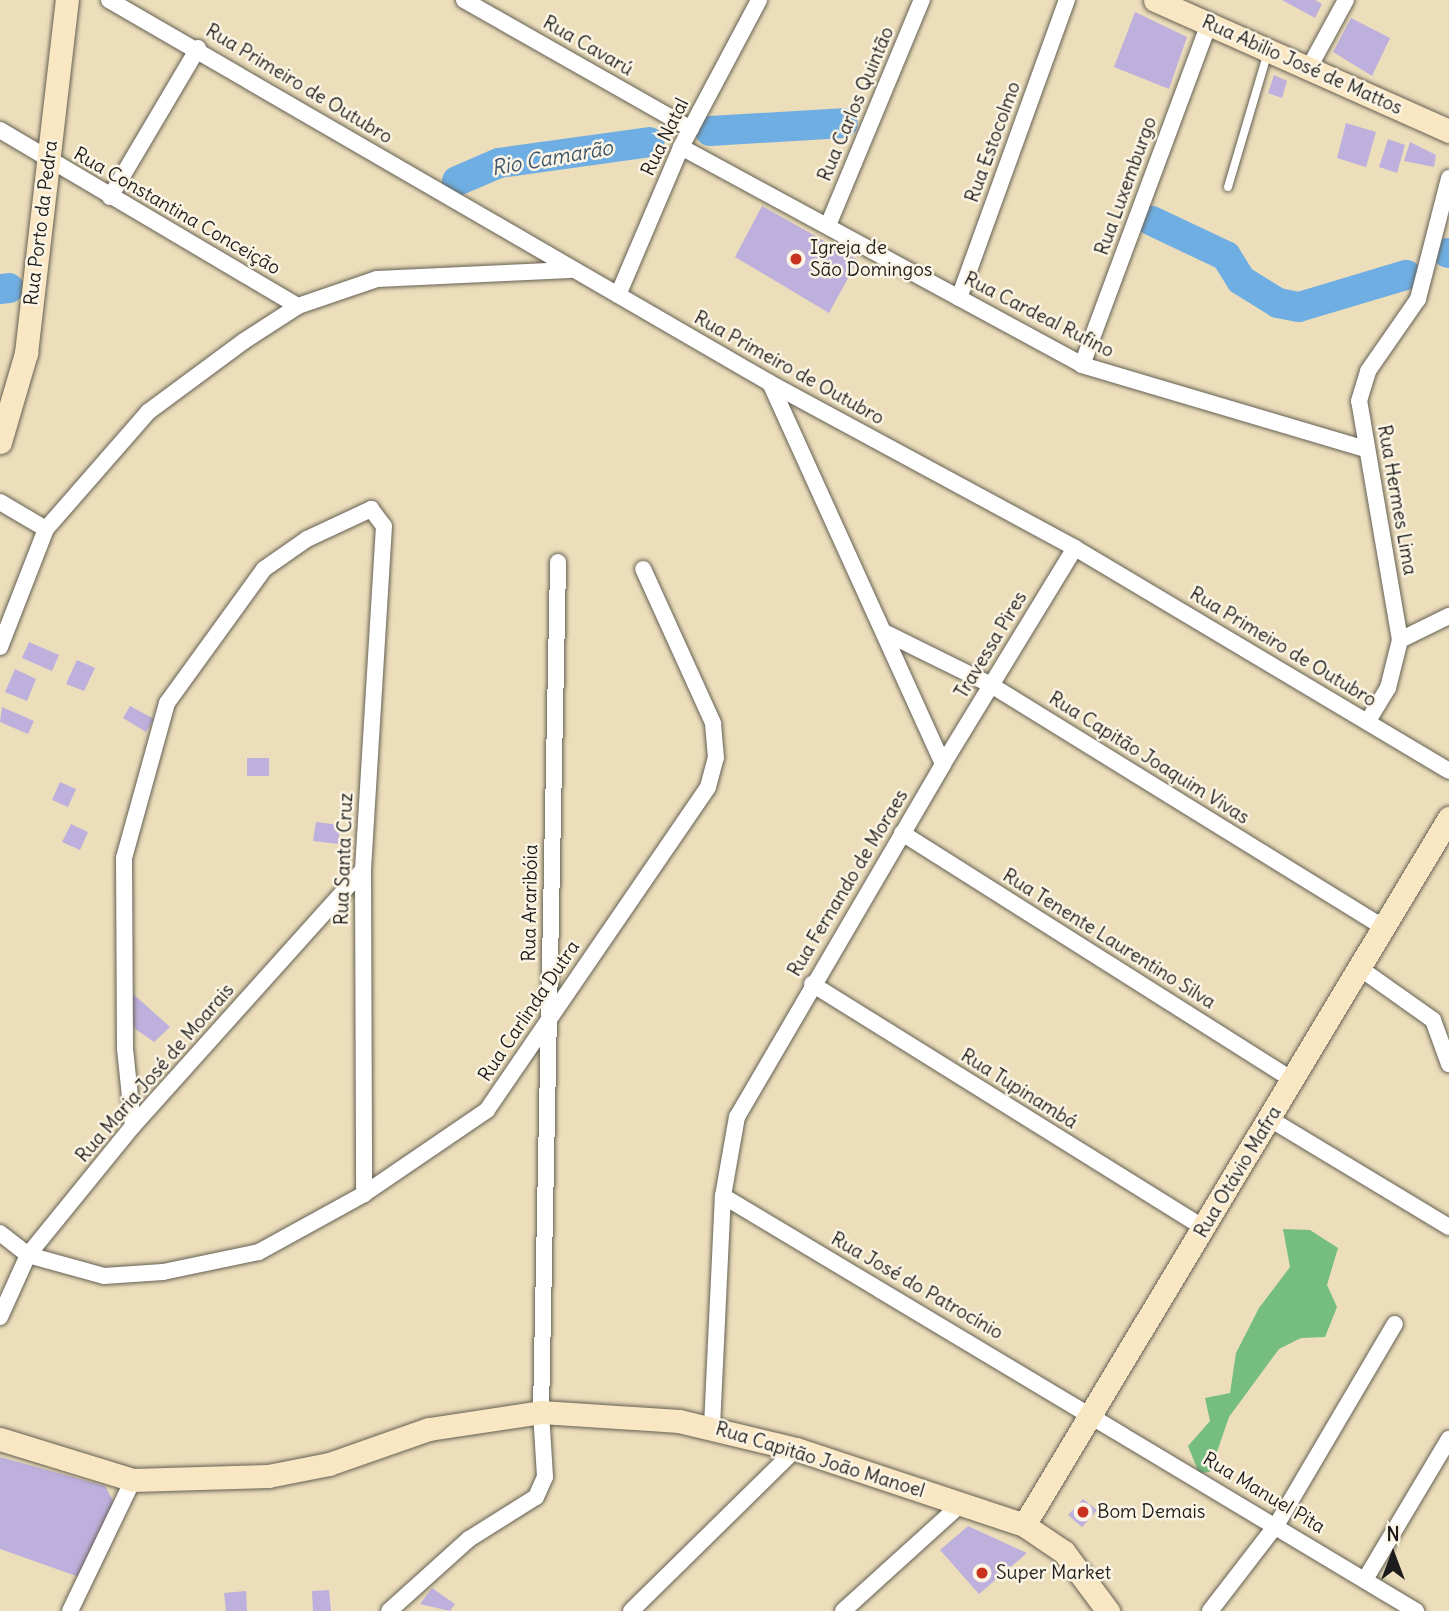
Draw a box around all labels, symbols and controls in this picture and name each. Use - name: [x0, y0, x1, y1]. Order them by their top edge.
- street label: Rua Abilio José de Mattos: [1198, 10, 1406, 120]
- street label: Rua Cavarú: [539, 11, 637, 81]
- street label: Rua Primeiro de Outubro: [202, 19, 396, 149]
- street label: Rua Carlos Quintão: [813, 23, 899, 185]
- street label: Rua Estocolmo: [961, 78, 1025, 206]
- street label: Rua Natal: [636, 94, 694, 180]
- street label: Rua Luxemburgo: [1090, 114, 1162, 258]
- water label: Rio Camarão: [489, 135, 615, 181]
- street label: Rua Porto da Pedra: [20, 139, 62, 307]
- street label: Rua Constantina Conceição: [70, 142, 284, 280]
- place label: Igreja de São Domingos: [810, 237, 933, 281]
- marker: Igreja de São Domingos: [788, 251, 804, 267]
- street label: Rua Cardeal Rufino: [960, 267, 1118, 363]
- street label: Rua Primeiro de Outubro: [690, 306, 888, 430]
- street label: Rua Hermes Lima: [1373, 423, 1421, 577]
- street label: Rua Primeiro de Outubro: [1186, 582, 1380, 712]
- street label: Travessa Pires: [950, 587, 1032, 703]
- street label: Rua Capitão Joaquim Vivas: [1045, 687, 1253, 829]
- street label: Rua Fernando de Moraes: [783, 785, 913, 981]
- street label: Rua Santa Cruz: [330, 792, 358, 926]
- street label: Rua Araribóia: [518, 844, 542, 962]
- street label: Rua Tenente Laurentino Silva: [998, 864, 1220, 1014]
- street label: Rua Carlinda Dutra: [473, 936, 585, 1086]
- street label: Rua Maria José de Moarais: [71, 979, 239, 1167]
- street label: Rua Tupinambá: [957, 1044, 1081, 1134]
- street label: Rua Otávio Mafra: [1190, 1102, 1286, 1242]
- street label: Rua José do Patrocínio: [827, 1227, 1007, 1345]
- street label: Rua Capitão João Manoel: [713, 1417, 927, 1503]
- street label: Rua Manuel Pita: [1199, 1448, 1329, 1538]
- place label: Bom Demais: [1097, 1501, 1205, 1523]
- marker: Bom Demais: [1075, 1504, 1091, 1520]
- north arrow: [1358, 1520, 1428, 1590]
- text: N: [1386, 1522, 1400, 1546]
- place label: Super Market: [996, 1562, 1111, 1584]
- marker: Super Market: [974, 1565, 990, 1581]

